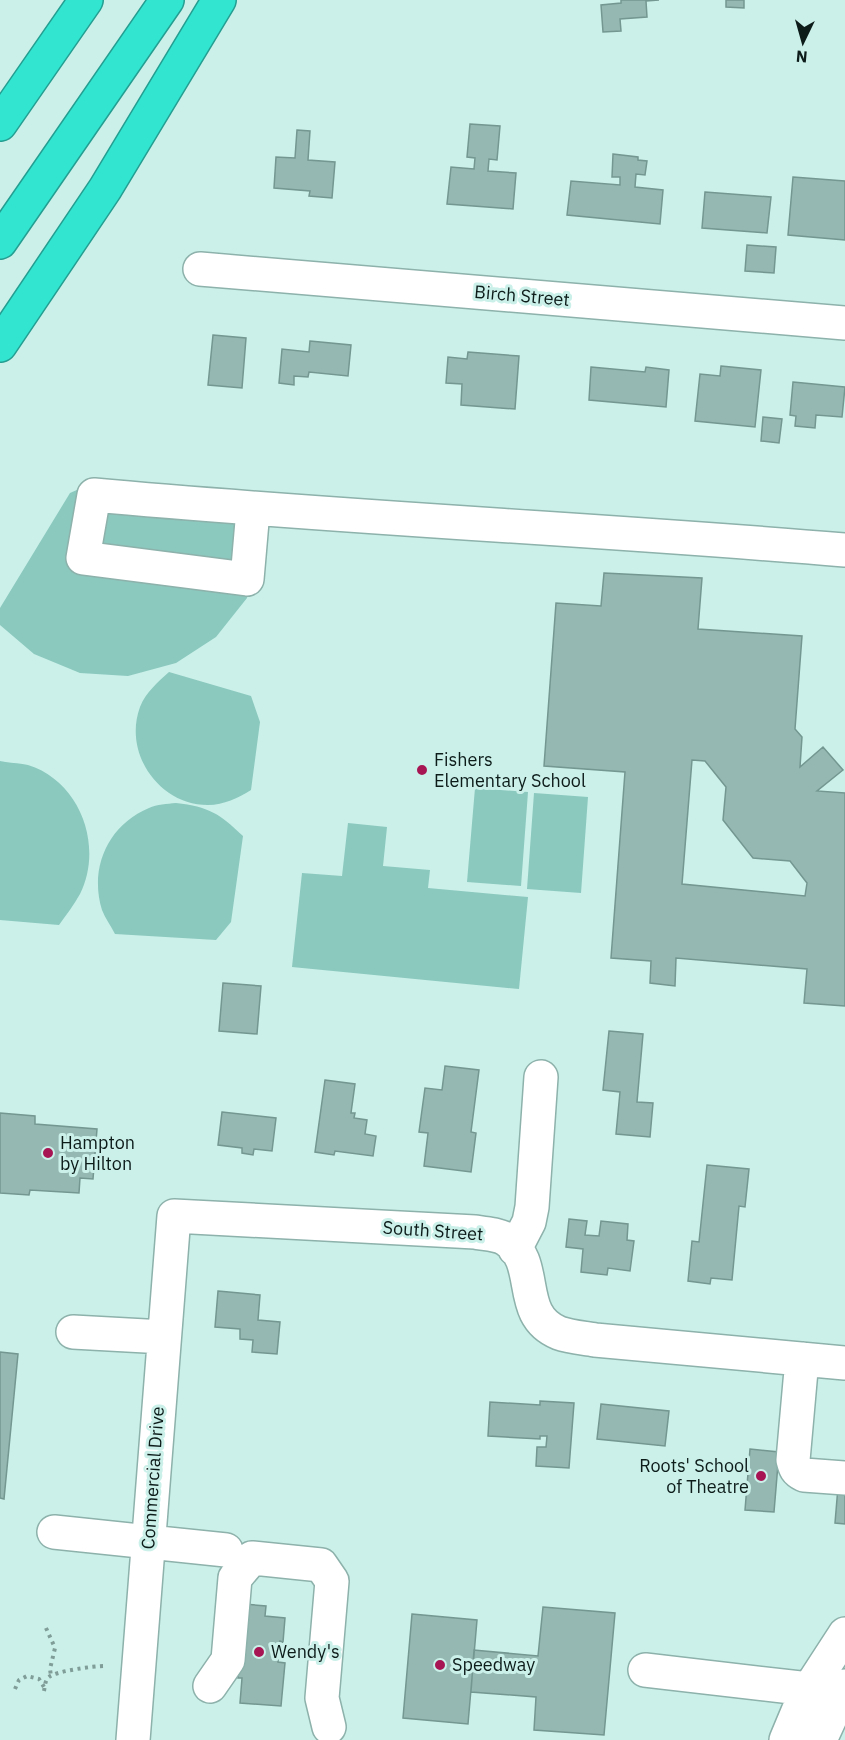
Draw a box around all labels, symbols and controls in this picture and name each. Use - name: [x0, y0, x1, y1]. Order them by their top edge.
- north arrow: [773, 12, 833, 72]
- text: N: [795, 46, 808, 67]
- street label: Birch Street: [473, 280, 571, 311]
- place label: Fishers Elementary School: [434, 748, 586, 792]
- marker: Fishers Elementary School: [415, 763, 429, 777]
- place label: Hampton by Hilton: [60, 1131, 135, 1175]
- marker: Hampton by Hilton: [41, 1146, 55, 1160]
- street label: South Street: [382, 1216, 484, 1245]
- street label: Commercial Drive: [136, 1406, 169, 1550]
- place label: Roots' School of Theatre: [639, 1454, 749, 1498]
- marker: Roots' School of Theatre: [754, 1469, 768, 1483]
- place label: Wendy's: [271, 1640, 340, 1663]
- marker: Wendy's: [252, 1645, 266, 1659]
- place label: Speedway: [452, 1653, 535, 1676]
- marker: Speedway: [433, 1658, 447, 1672]

